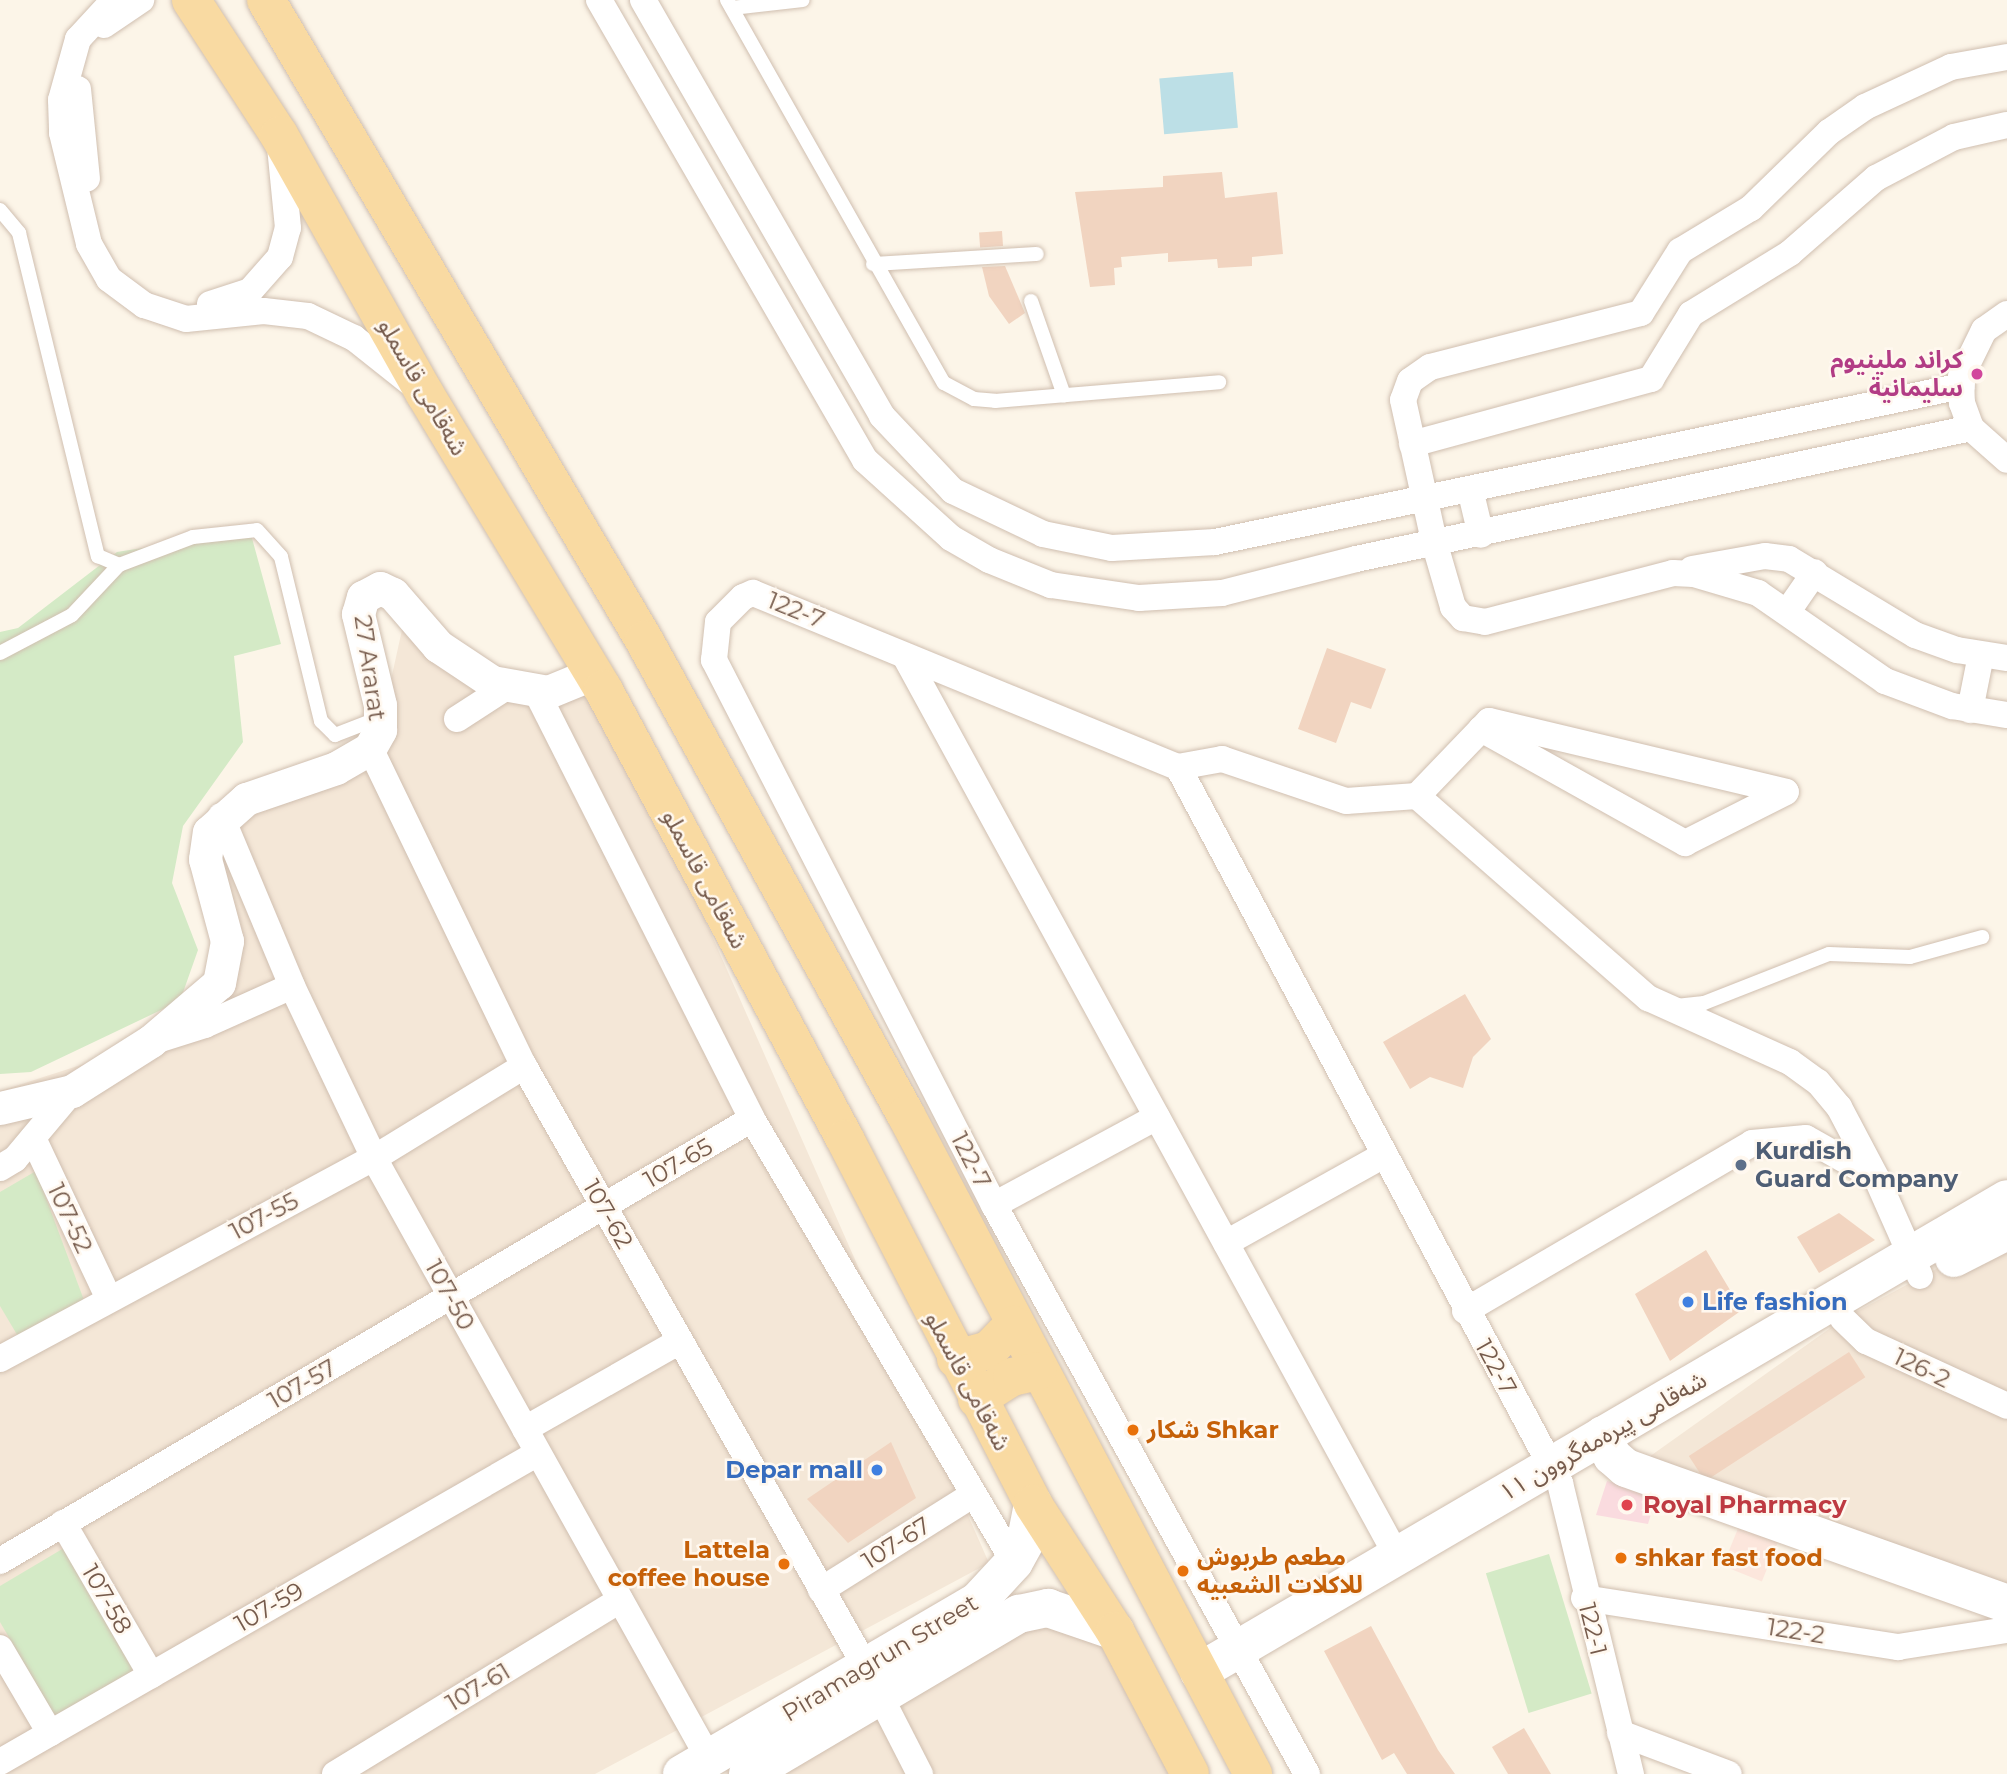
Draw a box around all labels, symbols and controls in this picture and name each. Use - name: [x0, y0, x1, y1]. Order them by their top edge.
- street label: شەقامی قاسملو: [372, 313, 474, 461]
- place label: كراند ملينيوم سليمانية: [1830, 346, 1963, 402]
- marker: كراند ملينيوم سليمانية: [1969, 366, 1985, 382]
- street label: 122-7: [763, 586, 829, 634]
- street label: 27 Ararat: [348, 613, 392, 723]
- street label: شەقامی قاسملو: [656, 804, 754, 954]
- street label: 122-7: [945, 1127, 997, 1193]
- street label: 107-65: [638, 1132, 718, 1194]
- place label: Kurdish Guard Company: [1755, 1137, 1958, 1193]
- marker: Kurdish Guard Company: [1733, 1157, 1749, 1173]
- street label: 107-62: [577, 1174, 639, 1254]
- street label: 107-52: [41, 1179, 99, 1257]
- street label: 107-55: [225, 1186, 303, 1246]
- street label: 107-50: [419, 1255, 481, 1335]
- place label: Life fashion: [1702, 1288, 1847, 1316]
- marker: Life fashion: [1680, 1294, 1696, 1310]
- street label: شەقامی قاسملو: [919, 1306, 1017, 1456]
- street label: 122-7: [1469, 1334, 1523, 1400]
- street label: 126-2: [1889, 1342, 1955, 1394]
- street label: 107-57: [263, 1353, 341, 1415]
- street label: شەقامی پیرەمەگروون ١١: [1494, 1365, 1712, 1507]
- place label: شکار Shkar: [1147, 1416, 1279, 1444]
- marker: شکار Shkar: [1125, 1422, 1141, 1438]
- place label: Depar mall: [725, 1456, 863, 1484]
- marker: Depar mall: [869, 1462, 885, 1478]
- place label: Royal Pharmacy: [1643, 1491, 1846, 1519]
- marker: Royal Pharmacy: [1617, 1495, 1637, 1515]
- street label: 107-67: [856, 1511, 936, 1575]
- place label: Lattela coffee house: [608, 1536, 770, 1592]
- place label: مطعم طربوش للاكلات الشعبيه: [1197, 1543, 1363, 1599]
- place label: shkar fast food: [1635, 1544, 1823, 1572]
- marker: shkar fast food: [1613, 1550, 1629, 1566]
- marker: Lattela coffee house: [776, 1556, 792, 1572]
- street label: 107-58: [76, 1559, 138, 1639]
- marker: مطعم طربوش للاكلات الشعبيه: [1175, 1563, 1191, 1579]
- street label: 107-59: [229, 1576, 309, 1638]
- street label: Piramagrun Street: [777, 1588, 983, 1728]
- street label: 122-1: [1573, 1600, 1613, 1658]
- street label: 122-2: [1765, 1612, 1827, 1650]
- street label: 107-61: [441, 1657, 515, 1717]

